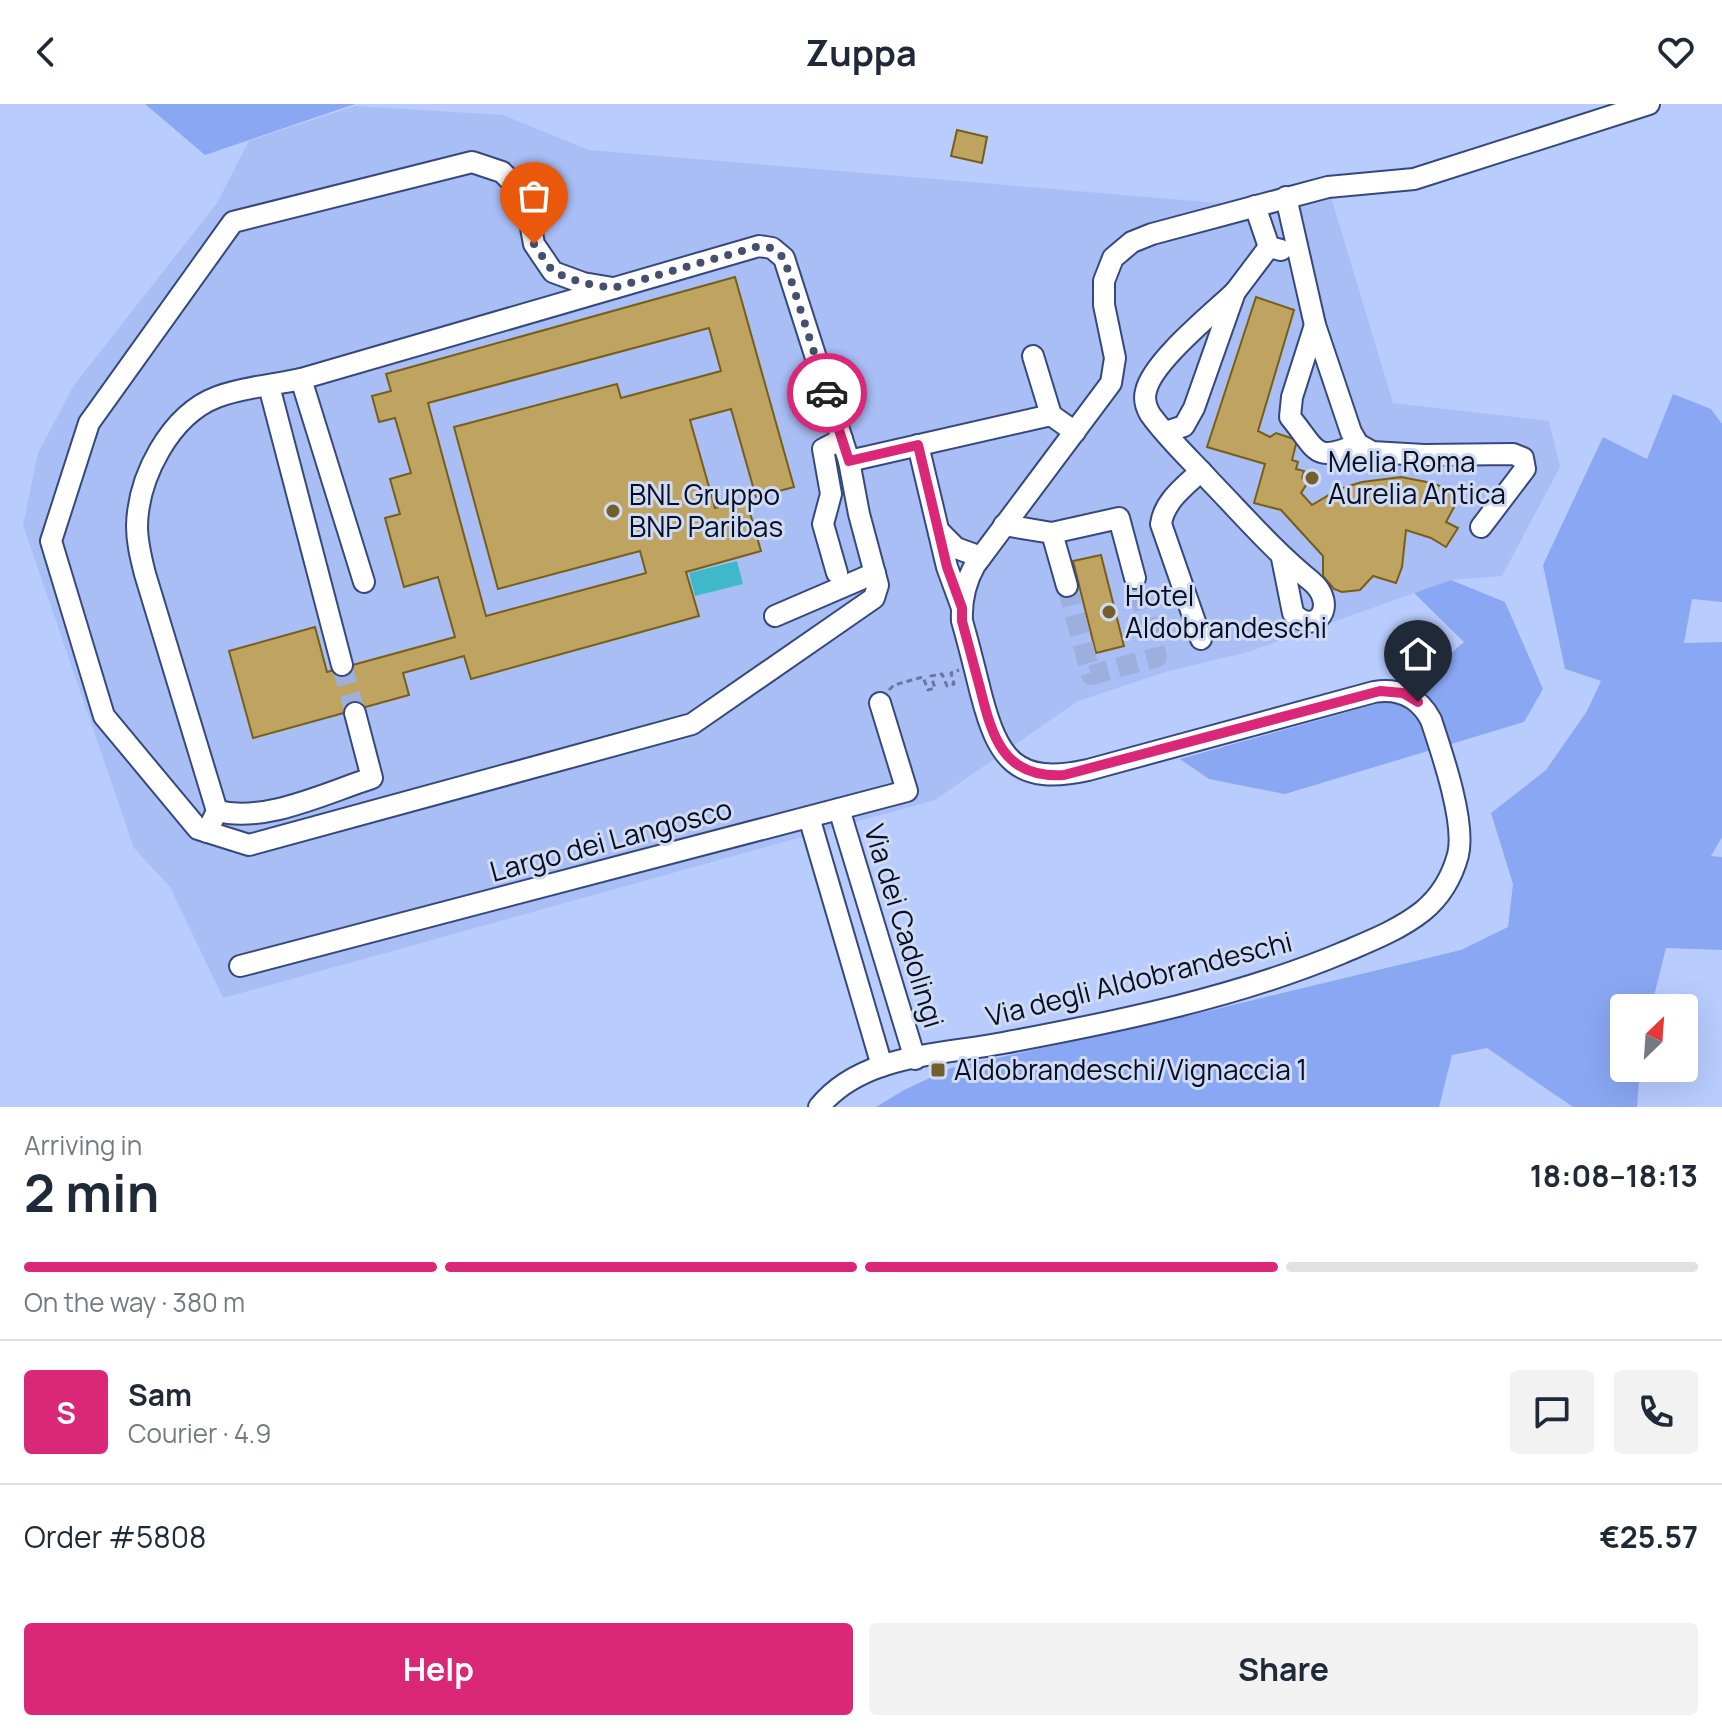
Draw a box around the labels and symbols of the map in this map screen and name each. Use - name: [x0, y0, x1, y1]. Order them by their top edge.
- pin: [500, 162, 568, 244]
- courier: [787, 353, 867, 433]
- place label: Melia Roma Aurelia Antica: [1328, 442, 1506, 512]
- marker: Melia Roma Aurelia Antica: [1303, 469, 1321, 487]
- place label: BNL Gruppo BNP Paribas: [629, 475, 783, 545]
- marker: BNL Gruppo BNP Paribas: [604, 502, 622, 520]
- place label: Hotel Aldobrandeschi: [1125, 576, 1327, 646]
- marker: Hotel Aldobrandeschi: [1100, 603, 1118, 621]
- pin: [1384, 620, 1452, 702]
- street label: Largo dei Langosco: [486, 788, 736, 890]
- street label: Via dei Cadolingi: [856, 819, 954, 1032]
- street label: Via degli Aldobrandeschi: [982, 922, 1296, 1034]
- north arrow: [1610, 994, 1698, 1082]
- place label: Aldobrandeschi/Vignaccia 1: [954, 1050, 1307, 1088]
- marker: Aldobrandeschi/Vignaccia 1: [929, 1061, 947, 1079]

